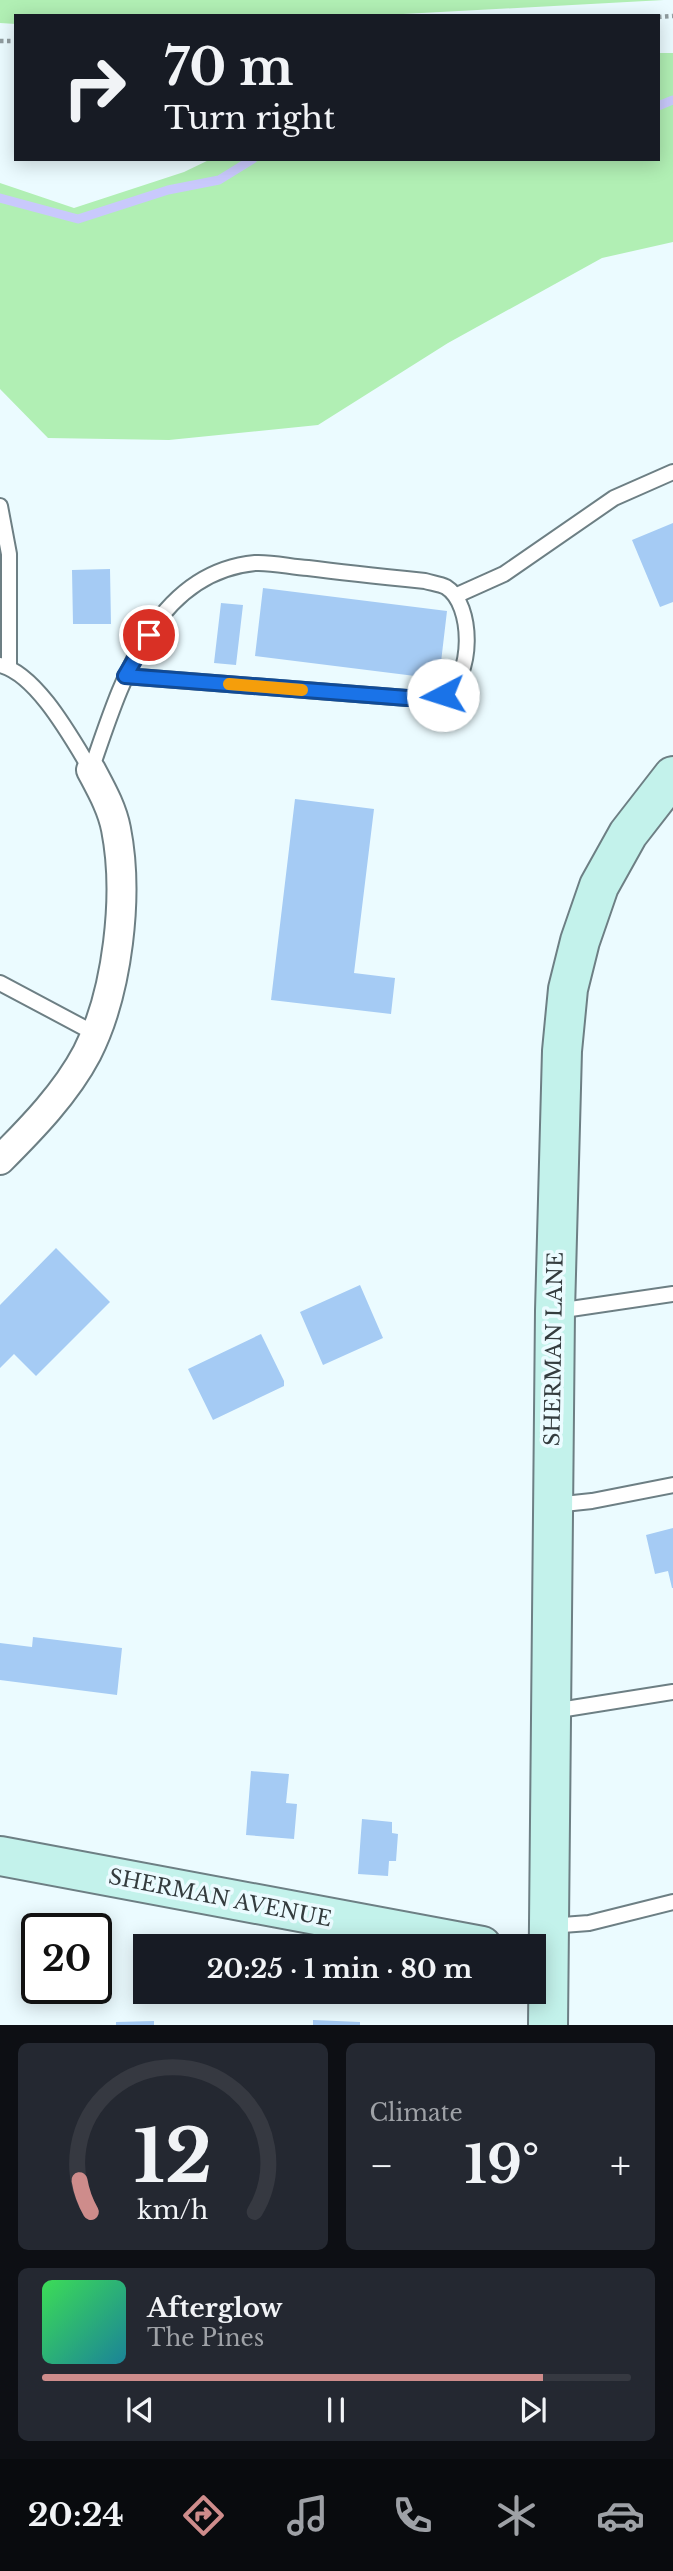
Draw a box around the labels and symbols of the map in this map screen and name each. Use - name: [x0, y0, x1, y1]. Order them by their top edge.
- pin: [119, 605, 179, 665]
- position arrow: [406, 658, 480, 732]
- street label: SHERMAN LANE: [539, 1252, 569, 1446]
- street label: SHERMAN AVENUE: [106, 1864, 334, 1932]
- speed limit sign: 20: [21, 1913, 112, 2004]

